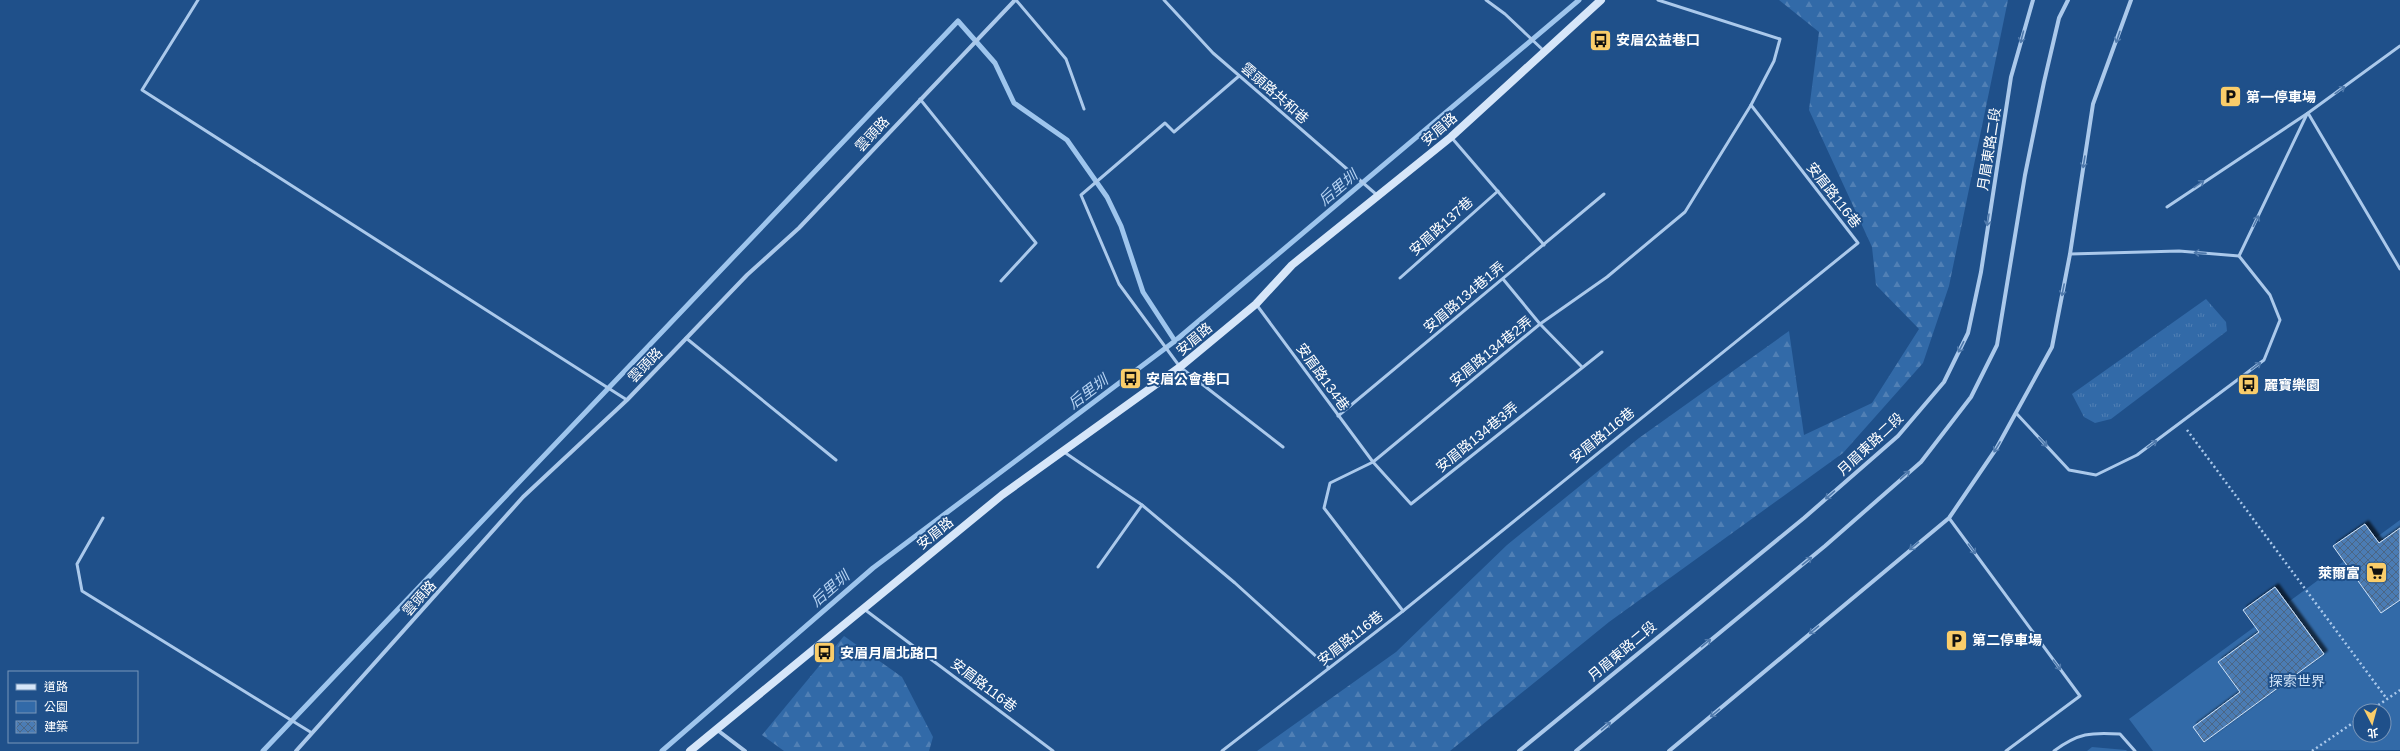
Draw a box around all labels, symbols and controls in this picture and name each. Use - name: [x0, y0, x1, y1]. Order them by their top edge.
- bus stop icon: 安眉公益巷口: [1587, 27, 1613, 53]
- one-way arrow: [2017, 30, 2025, 43]
- one-way arrow: [2113, 30, 2121, 42]
- place label: 安眉公益巷口: [1616, 32, 1700, 48]
- street label: 雲頭路共和巷: [1238, 59, 1312, 127]
- parking icon: 第一停車場: [2217, 84, 2243, 110]
- one-way arrow: [2334, 86, 2345, 94]
- place label: 第一停車場: [2246, 89, 2316, 105]
- street label: 月眉東路二段: [1975, 106, 2003, 192]
- street label: 安眉路: [1418, 109, 1460, 149]
- street label: 雲頭路: [852, 113, 892, 155]
- one-way arrow: [2080, 155, 2088, 168]
- street label: 安眉路116巷: [1804, 159, 1864, 231]
- water label: 后里圳: [1315, 165, 1362, 209]
- one-way arrow: [2193, 180, 2204, 188]
- street label: 安眉路137巷: [1406, 194, 1476, 258]
- one-way arrow: [1984, 213, 1992, 226]
- one-way arrow: [2253, 215, 2260, 227]
- one-way arrow: [2194, 249, 2207, 256]
- street label: 安眉路134巷1弄: [1420, 258, 1508, 336]
- one-way arrow: [2059, 283, 2067, 296]
- street label: 安眉路134巷2弄: [1447, 313, 1535, 389]
- street label: 安眉路: [1173, 319, 1215, 359]
- street label: 安眉路134巷: [1293, 340, 1353, 414]
- one-way arrow: [1957, 340, 1965, 352]
- street label: 雲頭路: [625, 344, 665, 386]
- one-way arrow: [2250, 362, 2261, 370]
- bus stop icon: 安眉公會巷口: [1118, 366, 1144, 392]
- water label: 后里圳: [1065, 370, 1112, 412]
- place label: 安眉公會巷口: [1146, 371, 1230, 387]
- bus stop icon: 麗寶樂園: [2235, 372, 2261, 398]
- place label: 麗寶樂園: [2264, 377, 2320, 393]
- street label: 安眉路134巷3弄: [1433, 399, 1521, 475]
- street label: 安眉路116巷: [1567, 404, 1637, 466]
- street label: 月眉東路二段: [1834, 410, 1906, 478]
- one-way arrow: [2038, 437, 2048, 447]
- one-way arrow: [2146, 440, 2157, 448]
- one-way arrow: [1992, 441, 2000, 453]
- one-way arrow: [1900, 471, 1910, 480]
- one-way arrow: [1825, 491, 1836, 500]
- street label: 安眉路: [914, 514, 956, 552]
- one-way arrow: [1909, 542, 1920, 551]
- one-way arrow: [1968, 544, 1976, 555]
- one-way arrow: [1802, 556, 1813, 565]
- supermarket icon: 萊爾富: [2363, 560, 2389, 586]
- place label: 萊爾富: [2318, 565, 2360, 581]
- water label: 后里圳: [807, 566, 854, 610]
- street label: 雲頭路: [399, 577, 439, 619]
- street label: 安眉路116巷: [1314, 608, 1386, 668]
- street label: 月眉東路二段: [1585, 618, 1659, 684]
- one-way arrow: [1809, 625, 1820, 634]
- parking icon: 第二停車場: [1944, 627, 1970, 653]
- place label: 第二停車場: [1972, 632, 2042, 648]
- one-way arrow: [1701, 638, 1712, 647]
- bus stop icon: 安眉月眉北路口: [811, 640, 837, 666]
- place label: 安眉月眉北路口: [840, 645, 938, 661]
- street label: 安眉路116巷: [948, 655, 1020, 715]
- one-way arrow: [2053, 659, 2062, 670]
- legend: [8, 671, 138, 743]
- park label: 探索世界: [2269, 673, 2325, 689]
- text: 道路: [44, 680, 68, 694]
- text: 公園: [44, 700, 68, 714]
- north arrow: [2352, 703, 2392, 743]
- one-way arrow: [1709, 708, 1720, 717]
- text: 建築: [44, 720, 68, 734]
- one-way arrow: [1601, 721, 1612, 730]
- text: 北: [2367, 726, 2379, 739]

